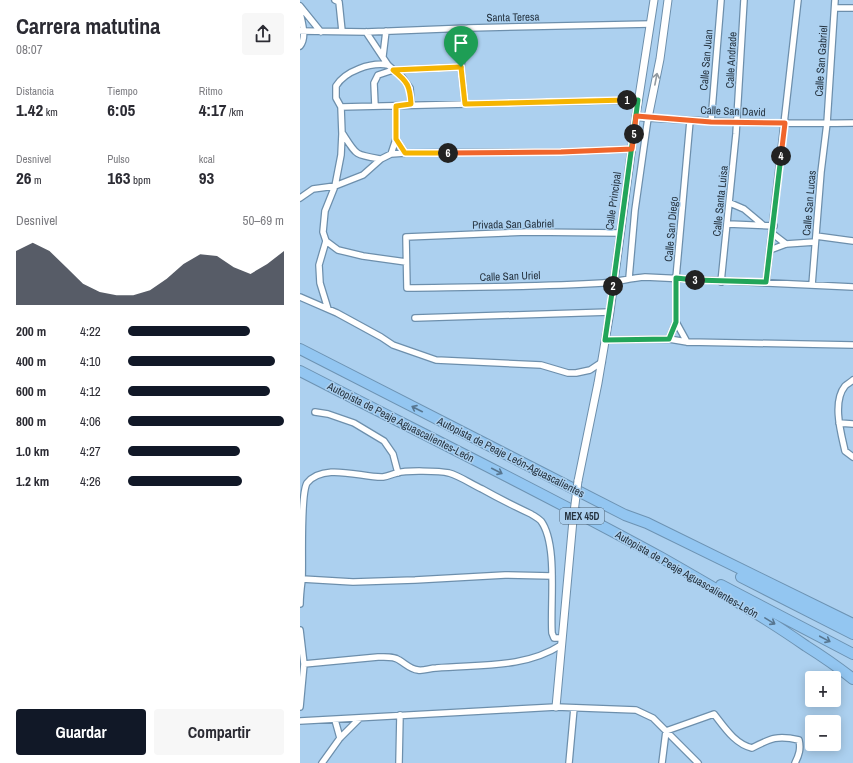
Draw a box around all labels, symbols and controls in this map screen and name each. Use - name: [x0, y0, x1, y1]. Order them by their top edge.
- street label: Santa Teresa: [486, 10, 540, 24]
- text: Carrera matutina: [16, 11, 160, 41]
- button: share: [242, 13, 284, 55]
- street label: Calle San Gabriel: [812, 25, 830, 97]
- pin: [444, 26, 478, 67]
- street label: Calle San Juan: [696, 29, 716, 91]
- street label: Calle Andrade: [723, 31, 739, 89]
- icon: arrive: [450, 32, 472, 54]
- text: 08:07: [16, 41, 43, 58]
- one-way arrow: [652, 73, 660, 86]
- text: Distancia: [16, 84, 54, 98]
- text: Tiempo: [107, 84, 138, 98]
- text: Ritmo: [199, 84, 223, 98]
- pin: 1: [617, 90, 637, 110]
- text: 1: [624, 93, 630, 107]
- text: 1.42: [16, 98, 43, 121]
- text: 6:05: [107, 98, 135, 121]
- text: 4:17: [199, 98, 227, 121]
- street label: Calle San David: [700, 103, 766, 119]
- text: km: [43, 105, 58, 119]
- text: /km: [227, 105, 244, 119]
- pin: 5: [624, 124, 644, 144]
- text: 5: [631, 127, 637, 141]
- pin: 6: [438, 143, 458, 163]
- text: 6: [445, 146, 451, 160]
- pin: 4: [771, 146, 791, 166]
- text: 4: [778, 149, 784, 163]
- text: Desnivel: [16, 152, 51, 166]
- text: Pulso: [107, 152, 130, 166]
- text: kcal: [199, 152, 215, 166]
- street label: Calle Santa Luisa: [709, 165, 731, 237]
- text: 26: [16, 166, 32, 189]
- text: 163: [107, 166, 131, 189]
- text: 93: [199, 166, 214, 189]
- street label: Calle San Lucas: [799, 169, 819, 236]
- street label: Calle Principal: [602, 171, 624, 231]
- text: m: [32, 173, 42, 187]
- text: bpm: [131, 173, 151, 187]
- street label: Calle San Diego: [661, 196, 681, 262]
- text: Desnivel: [16, 212, 57, 229]
- text: 50–69 m: [243, 212, 284, 229]
- street label: Privada San Gabriel: [472, 216, 554, 232]
- street label: Calle San Uriel: [479, 268, 541, 284]
- pin: 3: [685, 270, 705, 290]
- text: 3: [692, 273, 698, 287]
- pin: 2: [603, 276, 623, 296]
- text: 2: [610, 279, 616, 293]
- text: 200 m: [16, 323, 46, 340]
- text: 4:22: [80, 323, 101, 340]
- text: 400 m: [16, 353, 46, 370]
- text: 4:10: [80, 353, 101, 370]
- street label: Autopista de Peaje Aguascalientes-León: [324, 378, 477, 465]
- text: 600 m: [16, 383, 46, 400]
- text: 4:12: [80, 383, 101, 400]
- one-way arrow: [411, 405, 423, 412]
- text: 800 m: [16, 413, 46, 430]
- text: 4:06: [80, 413, 101, 430]
- street label: Autopista de Peaje León-Aguascalientes: [434, 413, 587, 501]
- text: 1.0 km: [16, 443, 49, 460]
- text: 4:27: [80, 443, 101, 460]
- one-way arrow: [491, 468, 503, 475]
- text: 1.2 km: [16, 473, 49, 490]
- text: 4:26: [80, 473, 101, 490]
- road number: MEX 45D: [560, 508, 604, 524]
- street label: Autopista de Peaje Aguascalientes-León: [612, 527, 761, 621]
- one-way arrow: [764, 618, 776, 626]
- one-way arrow: [819, 636, 831, 643]
- map controls: [805, 671, 841, 751]
- button: +: [805, 671, 841, 707]
- button: Guardar: [16, 709, 146, 755]
- button: Compartir: [154, 709, 284, 755]
- button: −: [805, 715, 841, 751]

